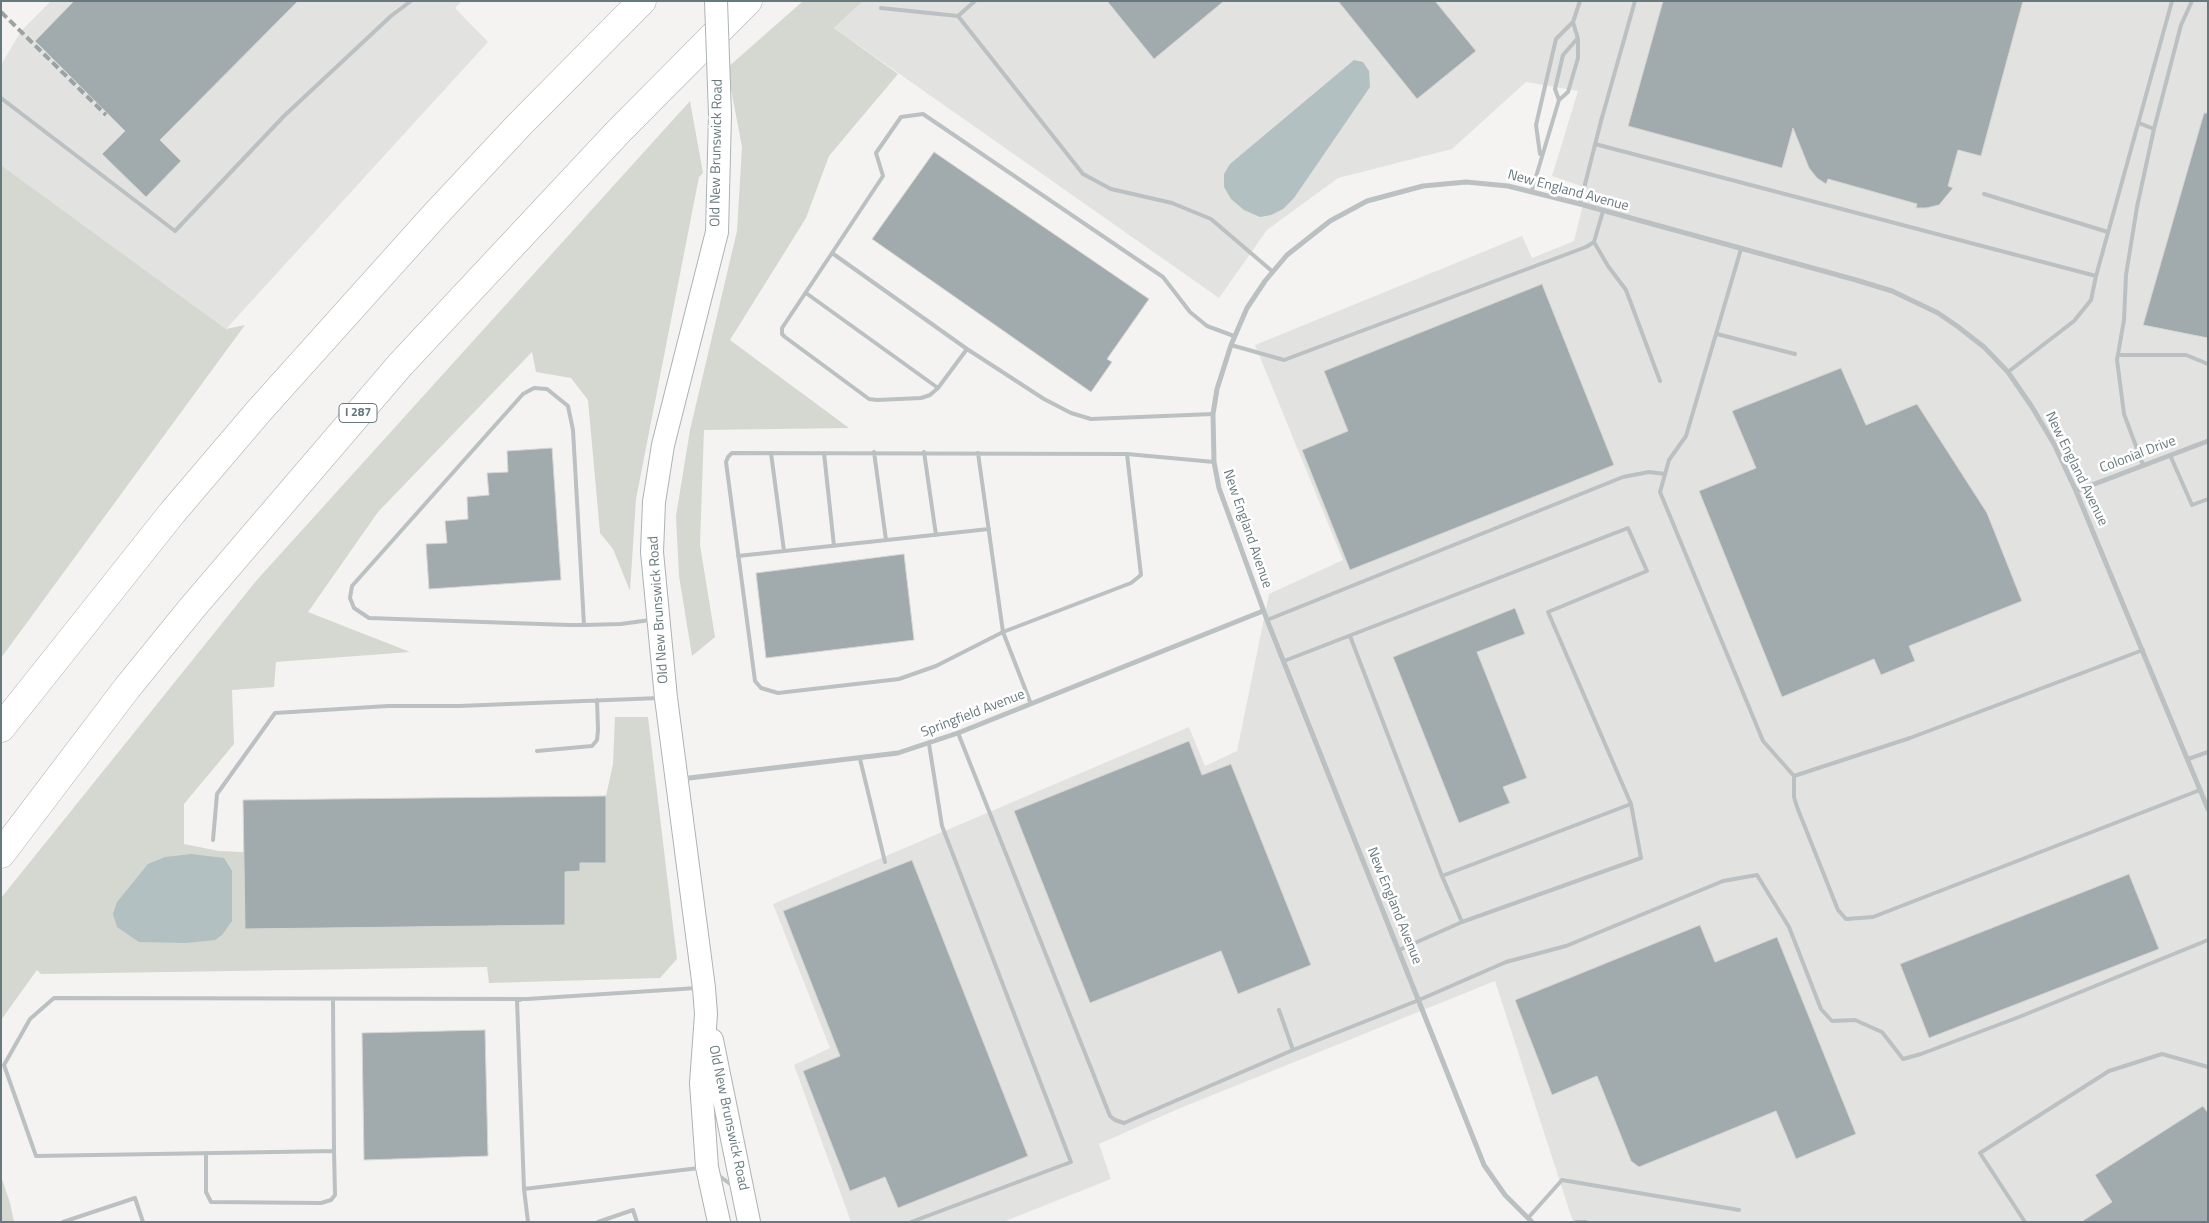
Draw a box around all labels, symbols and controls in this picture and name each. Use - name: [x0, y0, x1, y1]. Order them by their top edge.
- street label: Old New Brunswick Road: [707, 79, 727, 227]
- street label: New England Avenue: [1506, 167, 1630, 215]
- road number: I 287: [339, 403, 377, 422]
- street label: New England Avenue: [2041, 409, 2111, 529]
- street label: Colonial Drive: [2098, 433, 2178, 477]
- street label: New England Avenue: [1219, 467, 1275, 591]
- street label: Old New Brunswick Road: [645, 536, 673, 684]
- street label: Springfield Avenue: [919, 686, 1027, 742]
- street label: New England Avenue: [1363, 845, 1425, 967]
- street label: Old New Brunswick Road: [704, 1044, 752, 1192]

